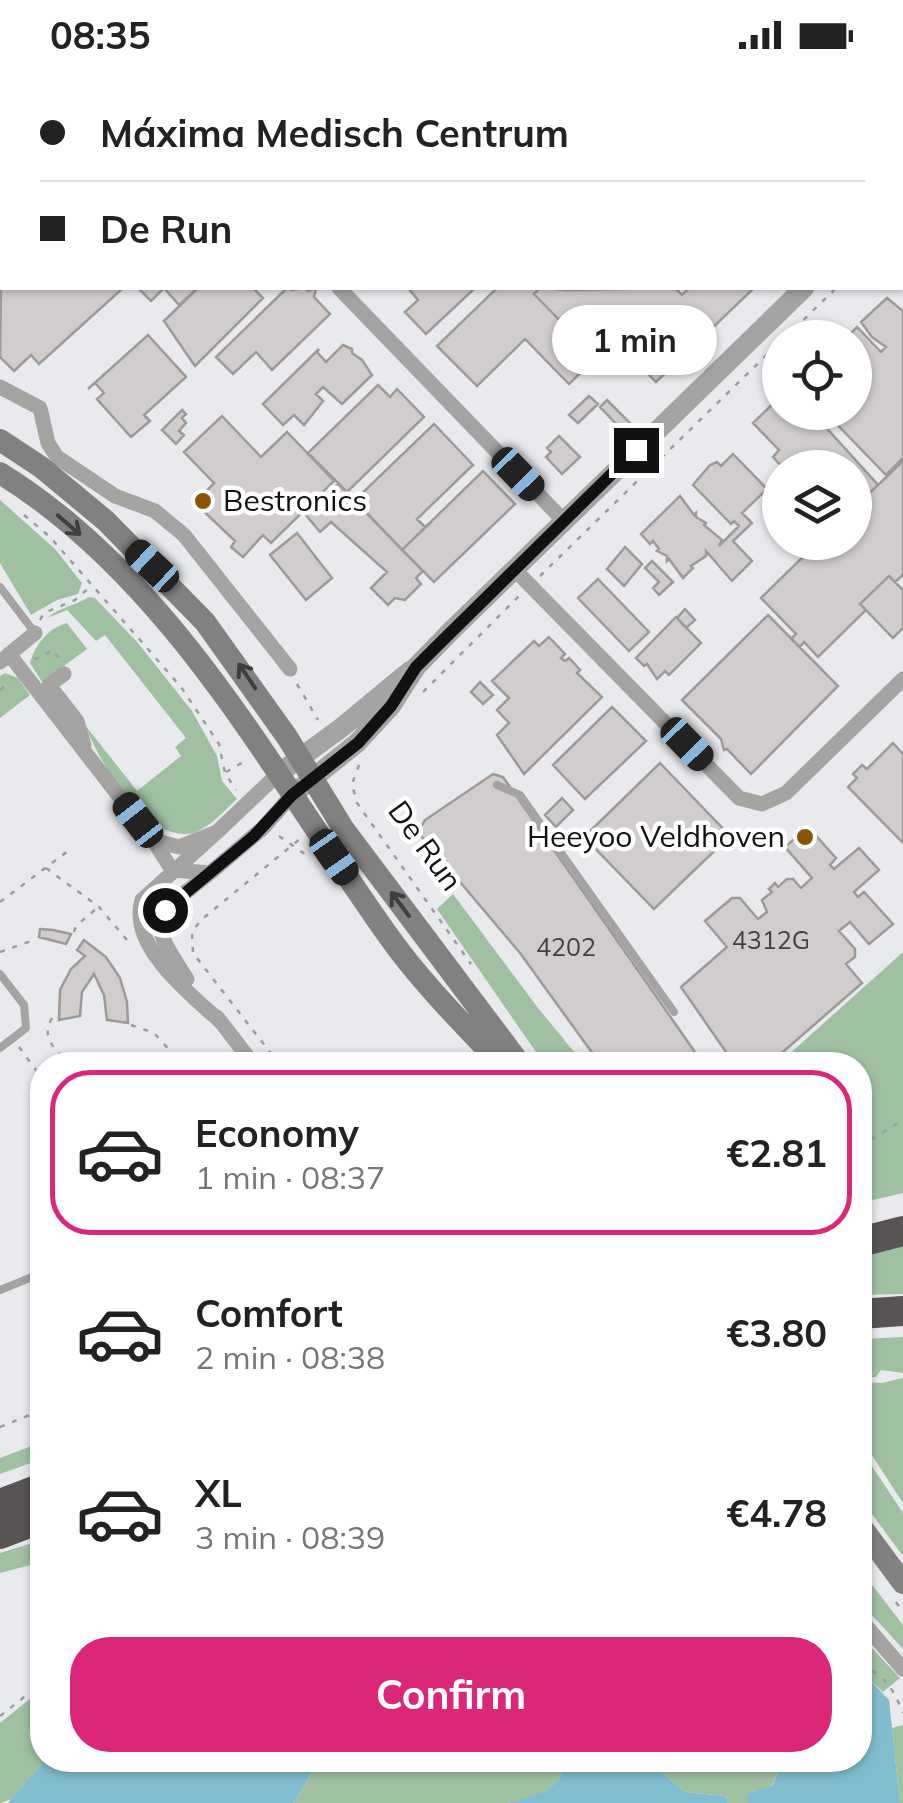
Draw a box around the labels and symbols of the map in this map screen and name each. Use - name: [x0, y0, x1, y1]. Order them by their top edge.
- callout: 1 min: [554, 305, 718, 375]
- route end: [614, 428, 659, 473]
- car: [486, 442, 550, 506]
- place label: Bestronics: [223, 481, 367, 519]
- marker: Bestronics: [192, 490, 214, 512]
- one-way arrow: [56, 514, 82, 536]
- car: [120, 535, 184, 597]
- one-way arrow: [236, 663, 257, 691]
- car: [655, 712, 719, 776]
- car: [108, 787, 168, 853]
- street label: De Run: [380, 793, 471, 898]
- place label: Heeyoo Veldhoven: [527, 817, 785, 855]
- car: [305, 824, 363, 890]
- marker: Heeyoo Veldhoven: [794, 826, 816, 848]
- route start: [143, 888, 188, 933]
- one-way arrow: [390, 891, 411, 918]
- house number: 4312G: [732, 924, 810, 955]
- house number: 4202: [536, 931, 596, 962]

